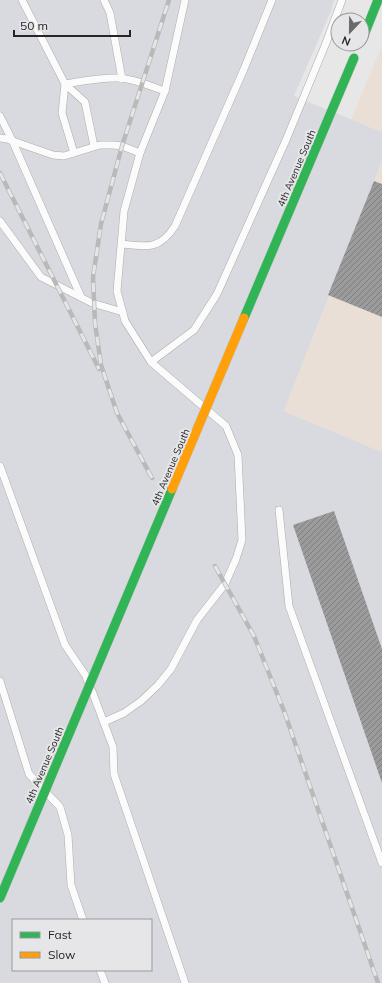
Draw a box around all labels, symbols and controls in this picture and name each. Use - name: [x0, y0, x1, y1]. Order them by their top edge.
- scale bar: [14, 12, 130, 38]
- north arrow: [330, 12, 370, 52]
- text: 50 m: [20, 18, 48, 33]
- text: N: [340, 33, 353, 49]
- street label: 4th Avenue South: [274, 128, 319, 209]
- street label: 4th Avenue South: [148, 427, 193, 508]
- street label: 4th Avenue South: [22, 725, 67, 806]
- legend: [12, 919, 152, 971]
- text: Fast: [48, 927, 72, 942]
- text: Slow: [48, 947, 76, 962]

